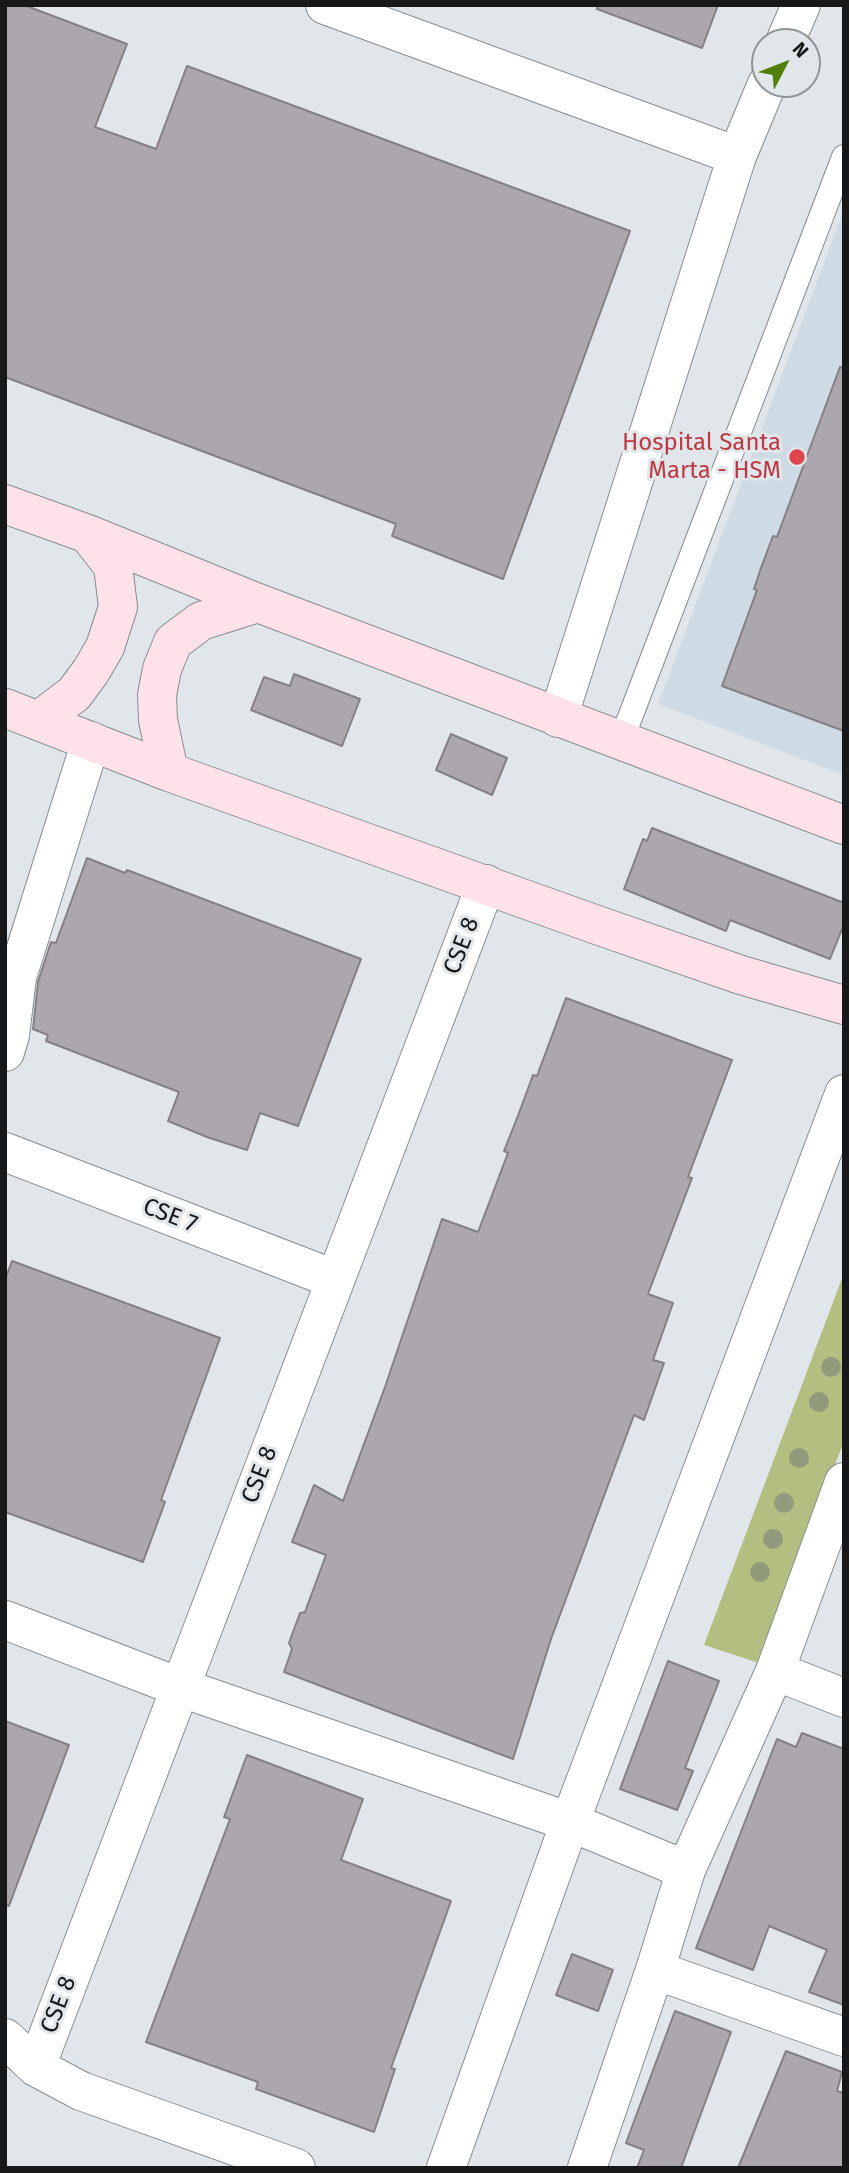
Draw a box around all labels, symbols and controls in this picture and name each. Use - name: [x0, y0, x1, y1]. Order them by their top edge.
- north arrow: [751, 28, 821, 98]
- text: N: [788, 38, 813, 62]
- place label: Hospital Santa Marta - HSM: [622, 429, 781, 485]
- marker: Hospital Santa Marta - HSM: [787, 447, 807, 467]
- street label: CSE 8: [438, 913, 486, 979]
- street label: CSE 7: [139, 1192, 201, 1240]
- street label: CSE 8: [236, 1442, 284, 1508]
- street label: CSE 8: [35, 1972, 83, 2038]

